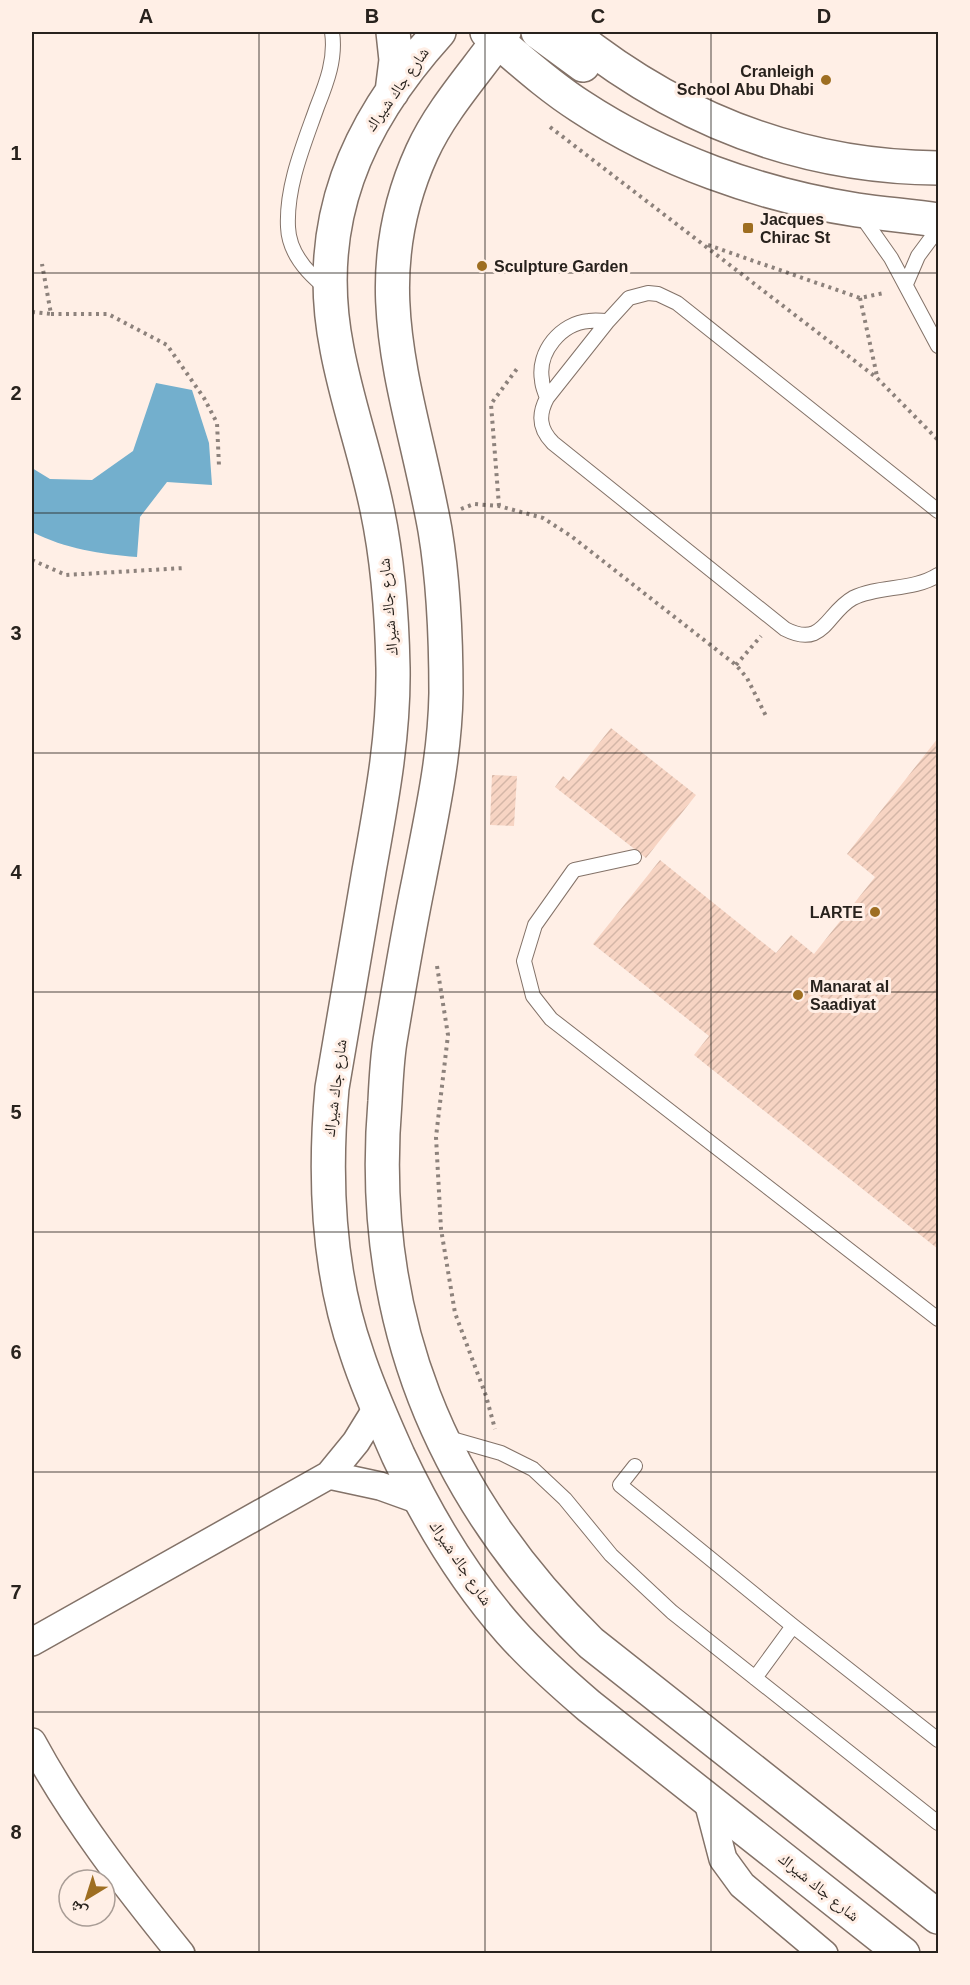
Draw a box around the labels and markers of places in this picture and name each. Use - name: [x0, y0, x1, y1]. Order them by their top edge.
- place label: Cranleigh School Abu Dhabi: [677, 63, 814, 98]
- marker: Cranleigh School Abu Dhabi: [819, 73, 833, 87]
- place label: Jacques Chirac St: [760, 211, 831, 246]
- marker: Jacques Chirac St: [741, 221, 755, 235]
- place label: Sculpture Garden: [494, 258, 628, 275]
- marker: Sculpture Garden: [475, 259, 489, 273]
- place label: LARTE: [810, 904, 863, 921]
- marker: LARTE: [868, 905, 882, 919]
- place label: Manarat al Saadiyat: [810, 978, 889, 1013]
- marker: Manarat al Saadiyat: [791, 988, 805, 1002]

